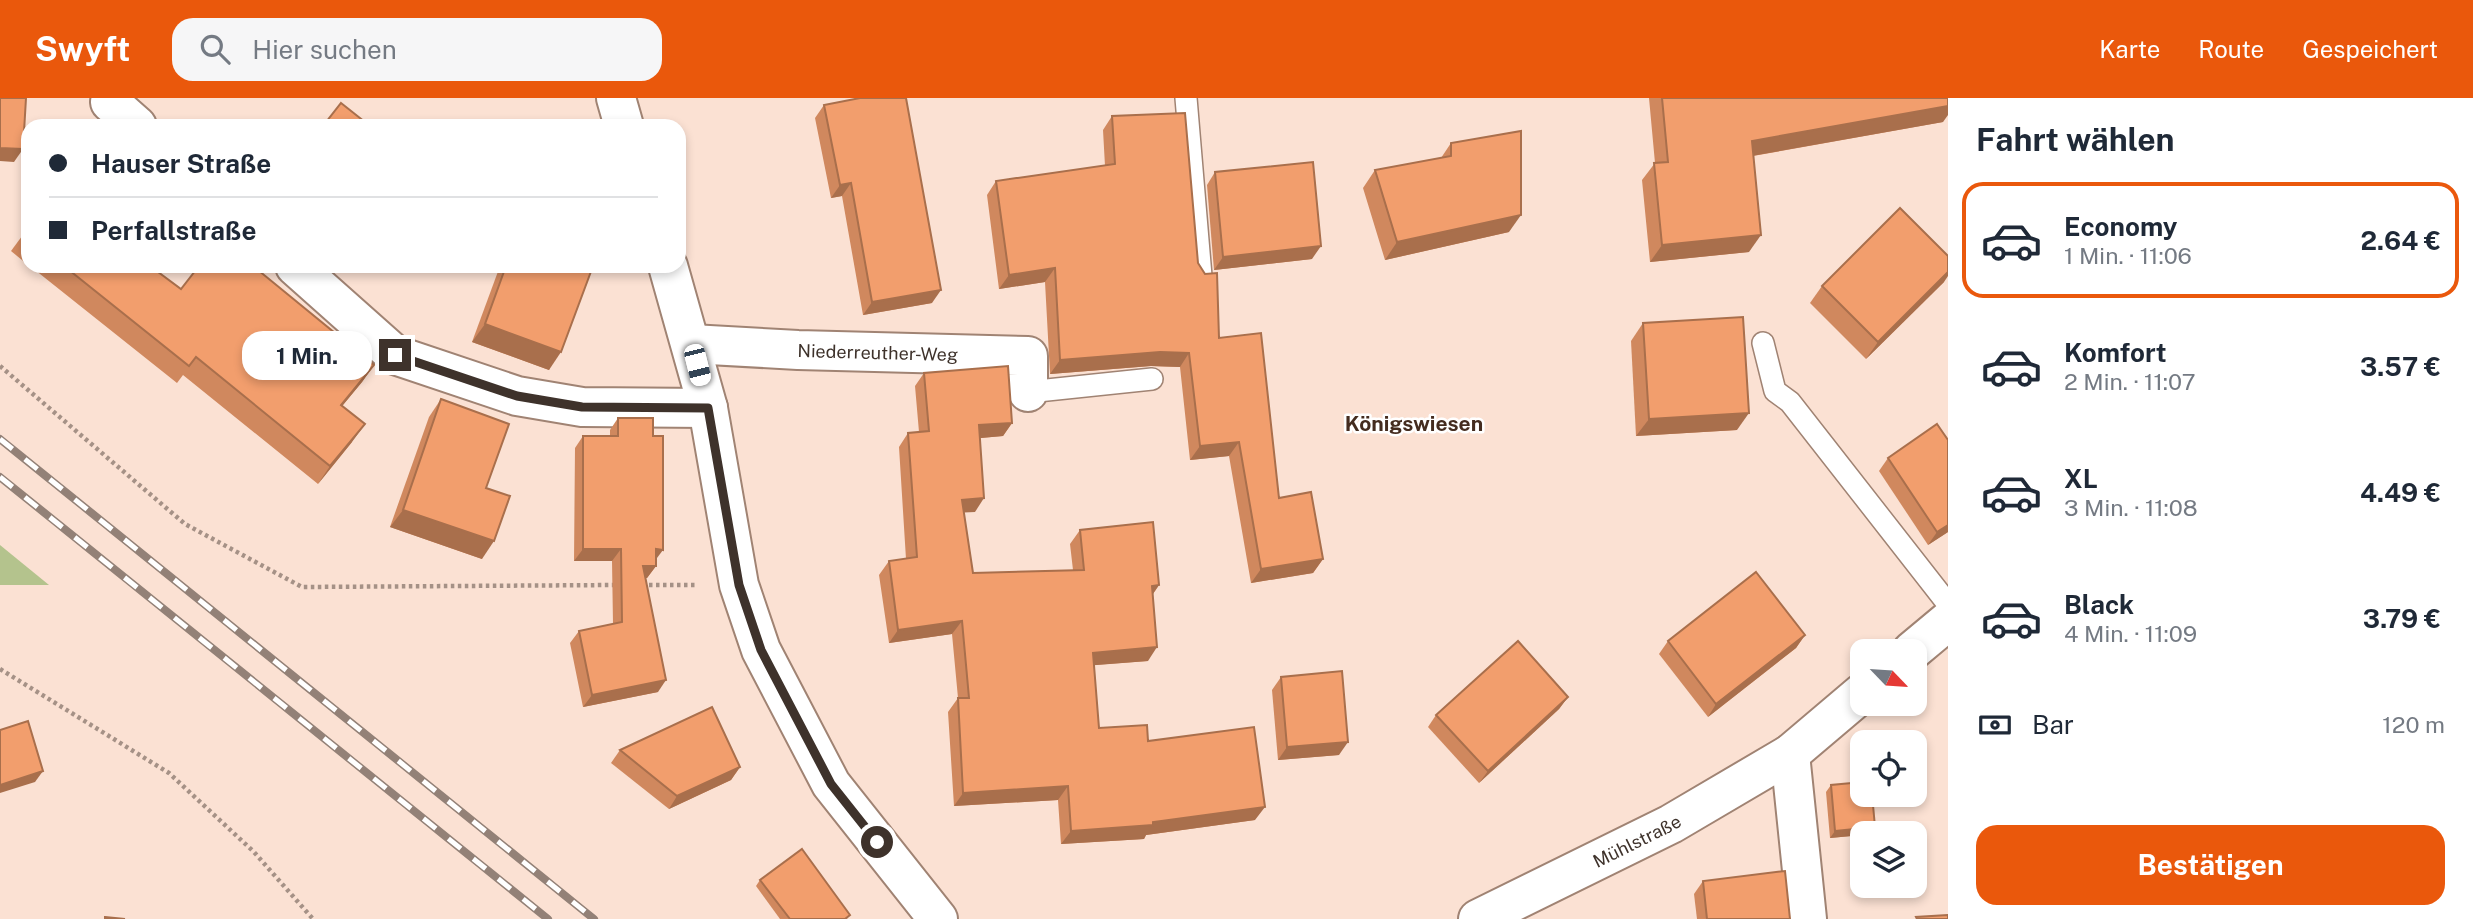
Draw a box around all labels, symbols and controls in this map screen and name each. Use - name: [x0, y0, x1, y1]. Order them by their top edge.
- search box: [172, 18, 662, 81]
- text: Swyft: [35, 30, 130, 68]
- icon: search: [196, 30, 234, 68]
- text: Hier suchen: [252, 34, 397, 65]
- text: Karte: [2099, 35, 2160, 63]
- text: Route: [2198, 35, 2264, 63]
- text: Gespeichert: [2302, 35, 2438, 63]
- text: Fahrt wählen: [1976, 121, 2175, 158]
- text: Hauser Straße: [91, 148, 271, 179]
- icon: car: [1980, 209, 2043, 272]
- text: Economy: [2064, 211, 2177, 242]
- text: Perfallstraße: [91, 215, 256, 246]
- text: 2.64 €: [2361, 225, 2441, 256]
- text: 1 Min. · 11:06: [2064, 242, 2192, 269]
- callout: 1 Min.: [241, 330, 370, 380]
- icon: car: [1980, 335, 2043, 398]
- text: Komfort: [2064, 337, 2166, 368]
- route end: [379, 339, 411, 371]
- street label: Niederreuther-Weg: [797, 339, 958, 365]
- text: 1 Min.: [276, 342, 338, 369]
- car: [682, 342, 713, 388]
- text: 3.57 €: [2360, 351, 2441, 382]
- text: 2 Min. · 11:07: [2064, 368, 2195, 395]
- district label: Königswiesen: [1345, 411, 1483, 436]
- icon: car: [1980, 461, 2043, 524]
- text: XL: [2064, 463, 2098, 494]
- text: 4.49 €: [2360, 477, 2441, 508]
- text: 3 Min. · 11:08: [2064, 494, 2198, 521]
- icon: car: [1980, 587, 2043, 650]
- text: Black: [2064, 589, 2134, 620]
- text: 3.79 €: [2363, 603, 2441, 634]
- text: 4 Min. · 11:09: [2064, 620, 2197, 647]
- north arrow: [1850, 639, 1927, 716]
- map controls: [1850, 639, 1927, 898]
- icon: cash: [1976, 706, 2014, 744]
- text: Bar: [2032, 709, 2074, 740]
- text: 120 m: [2382, 711, 2445, 738]
- button: locate: [1850, 730, 1927, 807]
- street label: Mühlstraße: [1589, 810, 1685, 871]
- button: layers: [1850, 821, 1927, 898]
- button: Bestätigen: [1976, 825, 2445, 905]
- route start: [861, 826, 893, 858]

